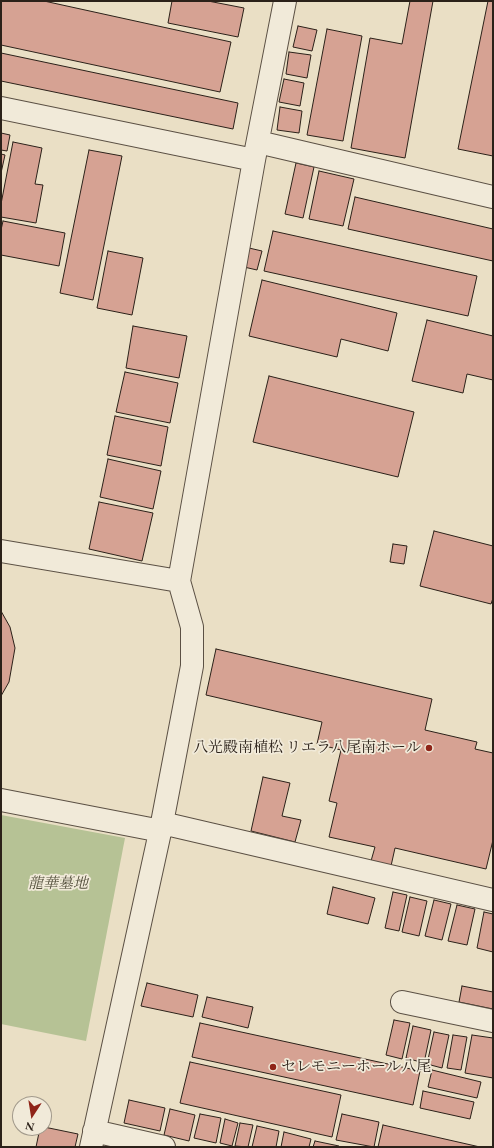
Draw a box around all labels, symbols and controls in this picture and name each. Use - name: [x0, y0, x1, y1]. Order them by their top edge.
- place label: 八光殿南植松 リエラ八尾南ホール: [193, 739, 421, 757]
- marker: 八光殿南植松 リエラ八尾南ホール: [424, 743, 434, 753]
- park label: 龍華墓地: [28, 875, 88, 893]
- place label: セレモニーホール八尾: [281, 1058, 431, 1076]
- marker: セレモニーホール八尾: [268, 1062, 278, 1072]
- north arrow: [12, 1096, 52, 1136]
- text: N: [24, 1119, 36, 1135]

